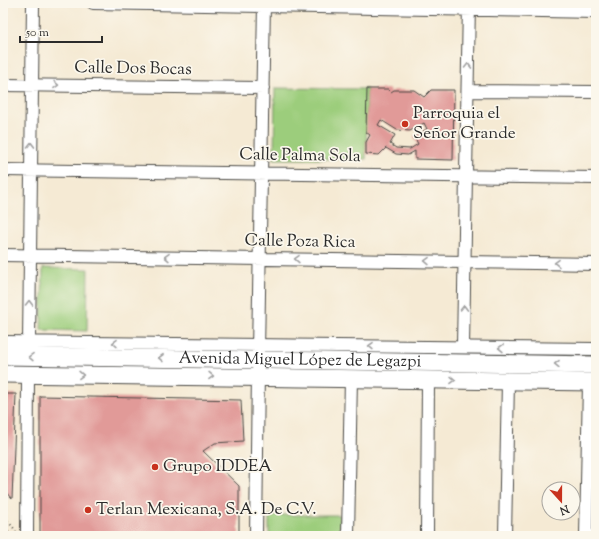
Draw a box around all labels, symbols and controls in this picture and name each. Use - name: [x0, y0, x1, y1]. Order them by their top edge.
- scale bar: [20, 18, 102, 44]
- text: 50 m: [25, 24, 49, 42]
- street label: Calle Dos Bocas: [74, 56, 192, 82]
- one-way arrow: [464, 63, 472, 69]
- one-way arrow: [53, 81, 59, 89]
- place label: Parroquia el Señor Grande: [413, 102, 516, 146]
- marker: Parroquia el Señor Grande: [400, 119, 410, 129]
- one-way arrow: [27, 142, 35, 148]
- street label: Calle Palma Sola: [239, 143, 361, 169]
- street label: Calle Poza Rica: [244, 229, 356, 255]
- one-way arrow: [164, 253, 170, 261]
- one-way arrow: [294, 255, 300, 263]
- one-way arrow: [424, 257, 430, 265]
- one-way arrow: [554, 259, 560, 267]
- one-way arrow: [25, 300, 33, 306]
- one-way arrow: [460, 305, 468, 311]
- one-way arrow: [112, 339, 118, 347]
- one-way arrow: [368, 342, 374, 350]
- one-way arrow: [498, 344, 504, 352]
- street label: Avenida Miguel López de Legazpi: [178, 347, 422, 374]
- one-way arrow: [28, 353, 34, 361]
- one-way arrow: [158, 354, 164, 362]
- one-way arrow: [554, 360, 560, 369]
- one-way arrow: [78, 371, 84, 379]
- one-way arrow: [208, 372, 214, 381]
- one-way arrow: [450, 376, 456, 384]
- place label: Grupo IDDEA: [163, 455, 272, 479]
- marker: Grupo IDDEA: [150, 462, 160, 472]
- north arrow: [541, 481, 581, 521]
- place label: Terlan Mexicana, S.A. De C.V.: [96, 498, 317, 522]
- text: N: [557, 500, 572, 519]
- marker: Terlan Mexicana, S.A. De C.V.: [83, 505, 93, 515]

